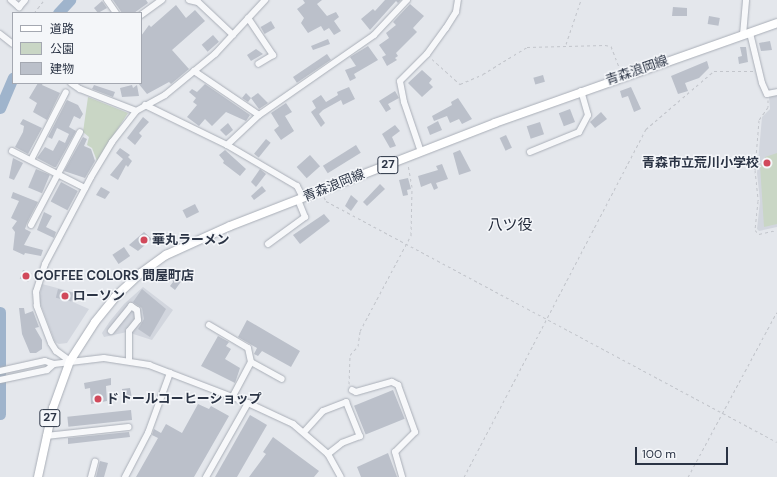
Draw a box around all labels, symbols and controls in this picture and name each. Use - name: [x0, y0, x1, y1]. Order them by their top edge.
- legend: [12, 12, 142, 84]
- text: 道路: [50, 21, 74, 37]
- text: 公園: [50, 41, 74, 57]
- street label: 青森浪岡線: [604, 53, 670, 89]
- text: 建物: [50, 61, 74, 77]
- road number: 27: [377, 155, 399, 175]
- place label: 青森市立荒川小学校: [642, 155, 759, 171]
- marker: 青森市立荒川小学校: [762, 158, 772, 168]
- street label: 青森浪岡線: [301, 167, 367, 205]
- district label: 八ツ役: [488, 217, 532, 235]
- place label: 華丸ラーメン: [152, 232, 230, 248]
- marker: 華丸ラーメン: [139, 235, 149, 245]
- place label: COFFEE COLORS 問屋町店: [34, 268, 194, 284]
- marker: COFFEE COLORS 問屋町店: [21, 271, 31, 281]
- place label: ローソン: [73, 288, 125, 304]
- marker: ローソン: [60, 291, 70, 301]
- place label: ドトールコーヒーショップ: [106, 391, 262, 407]
- marker: ドトールコーヒーショップ: [93, 394, 103, 404]
- road number: 27: [39, 408, 61, 428]
- scale bar: [637, 439, 730, 465]
- text: 100 m: [642, 446, 676, 462]

